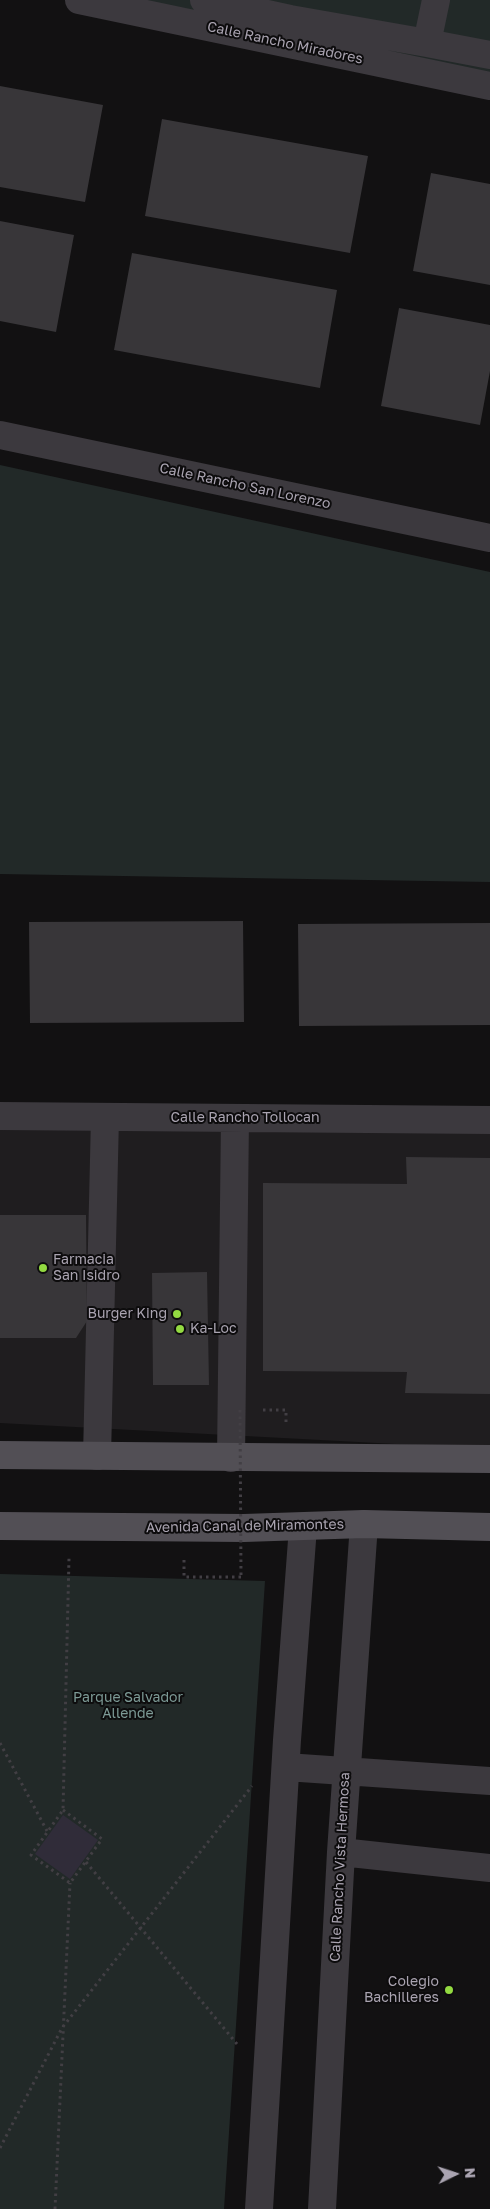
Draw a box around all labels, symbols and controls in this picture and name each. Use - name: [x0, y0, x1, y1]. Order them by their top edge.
- street label: Calle Rancho Miradores: [206, 18, 364, 68]
- street label: Calle Rancho San Lorenzo: [158, 460, 332, 512]
- street label: Calle Rancho Tollocan: [170, 1110, 320, 1126]
- place label: Farmacia San Isidro: [53, 1252, 120, 1284]
- marker: Farmacia San Isidro: [37, 1262, 49, 1274]
- place label: Burger King: [88, 1306, 167, 1322]
- marker: Burger King: [171, 1308, 183, 1320]
- place label: Ka-Loc: [190, 1321, 237, 1337]
- marker: Ka-Loc: [174, 1323, 186, 1335]
- street label: Avenida Canal de Miramontes: [146, 1516, 344, 1536]
- park label: Parque Salvador Allende: [73, 1690, 183, 1722]
- street label: Calle Rancho Vista Hermosa: [327, 1772, 353, 1962]
- place label: Colegio Bachilleres: [364, 1974, 439, 2006]
- marker: Colegio Bachilleres: [443, 1984, 455, 1996]
- north arrow: [430, 2149, 480, 2199]
- text: N: [462, 2167, 479, 2179]

